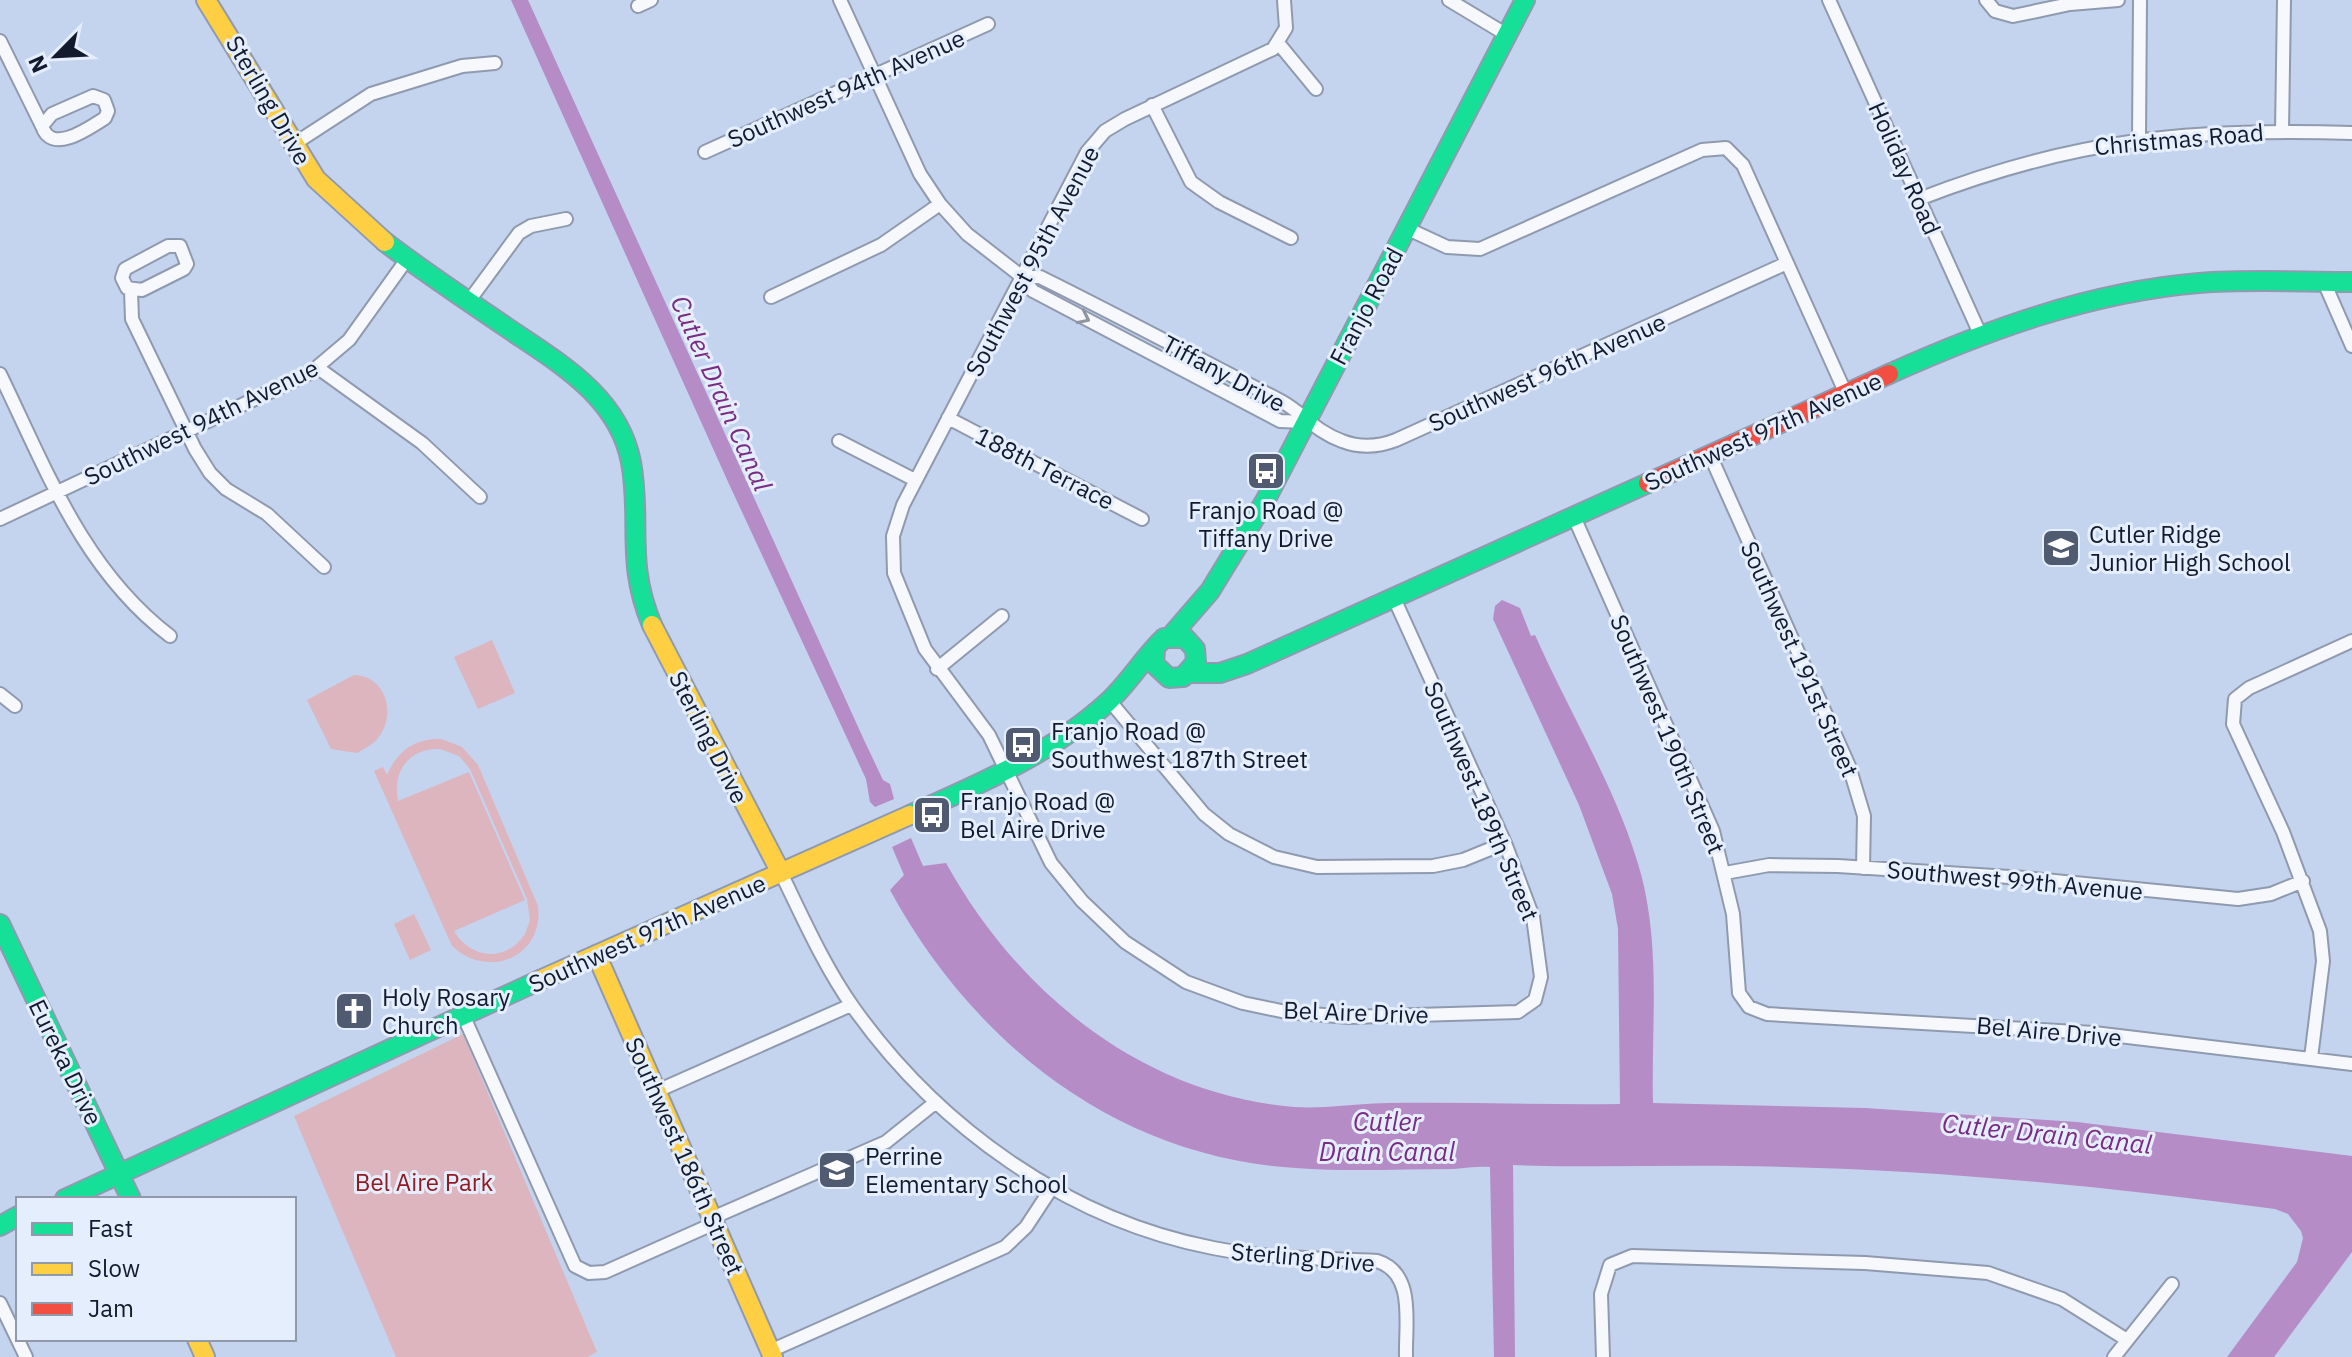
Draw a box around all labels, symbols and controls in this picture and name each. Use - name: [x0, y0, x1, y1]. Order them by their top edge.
- north arrow: [16, 16, 96, 96]
- street label: Southwest 94th Avenue: [722, 21, 970, 155]
- street label: Sterling Drive: [219, 29, 319, 171]
- text: N: [21, 51, 54, 78]
- street label: Holiday Road: [1861, 96, 1949, 240]
- street label: Christmas Road: [2093, 116, 2265, 162]
- street label: Southwest 95th Avenue: [958, 140, 1106, 382]
- street label: Franjo Road: [1322, 242, 1410, 370]
- water label: Cutler Drain Canal: [664, 290, 780, 496]
- street label: Southwest 96th Avenue: [1423, 305, 1671, 439]
- one-way arrow: [1076, 308, 1091, 324]
- street label: Tiffany Drive: [1157, 327, 1291, 419]
- street label: Southwest 94th Avenue: [79, 351, 323, 493]
- street label: Southwest 97th Avenue: [1639, 364, 1887, 498]
- street label: 188th Terrace: [970, 419, 1120, 517]
- bus stop icon: Franjo Road @ Tiffany Drive: [1245, 450, 1287, 492]
- place label: Franjo Road @ Tiffany Drive: [1188, 494, 1344, 554]
- place label: Cutler Ridge Junior High School: [2089, 518, 2290, 578]
- school or university icon: Cutler Ridge Junior High School: [2040, 527, 2082, 569]
- street label: Southwest 191st Street: [1734, 536, 1866, 782]
- street label: Southwest 190th Street: [1603, 610, 1733, 858]
- street label: Sterling Drive: [662, 665, 756, 809]
- street label: Southwest 189th Street: [1417, 677, 1547, 925]
- place label: Franjo Road @ Southwest 187th Street: [1051, 715, 1308, 775]
- bus stop icon: Franjo Road @ Southwest 187th Street: [1002, 724, 1044, 766]
- place label: Franjo Road @ Bel Aire Drive: [960, 785, 1115, 845]
- bus stop icon: Franjo Road @ Bel Aire Drive: [911, 794, 953, 836]
- street label: Southwest 99th Avenue: [1886, 853, 2144, 907]
- street label: Southwest 97th Avenue: [523, 866, 771, 1000]
- place label: Holy Rosary Church: [382, 981, 510, 1041]
- church icon: Holy Rosary Church: [333, 990, 375, 1032]
- street label: Bel Aire Drive: [1283, 993, 1429, 1031]
- street label: Eureka Drive: [22, 994, 110, 1130]
- street label: Bel Aire Drive: [1975, 1009, 2123, 1053]
- street label: Southwest 186th Street: [618, 1032, 752, 1280]
- water label: Cutler Drain Canal: [1319, 1104, 1455, 1168]
- water label: Cutler Drain Canal: [1940, 1105, 2154, 1161]
- place label: Perrine Elementary School: [865, 1140, 1067, 1200]
- school or university icon: Perrine Elementary School: [816, 1149, 858, 1191]
- park label: Bel Aire Park: [355, 1166, 494, 1198]
- legend: [16, 1197, 296, 1341]
- text: Fast: [88, 1212, 133, 1244]
- street label: Sterling Drive: [1230, 1235, 1376, 1279]
- text: Slow: [88, 1252, 140, 1284]
- text: Jam: [88, 1292, 134, 1324]

